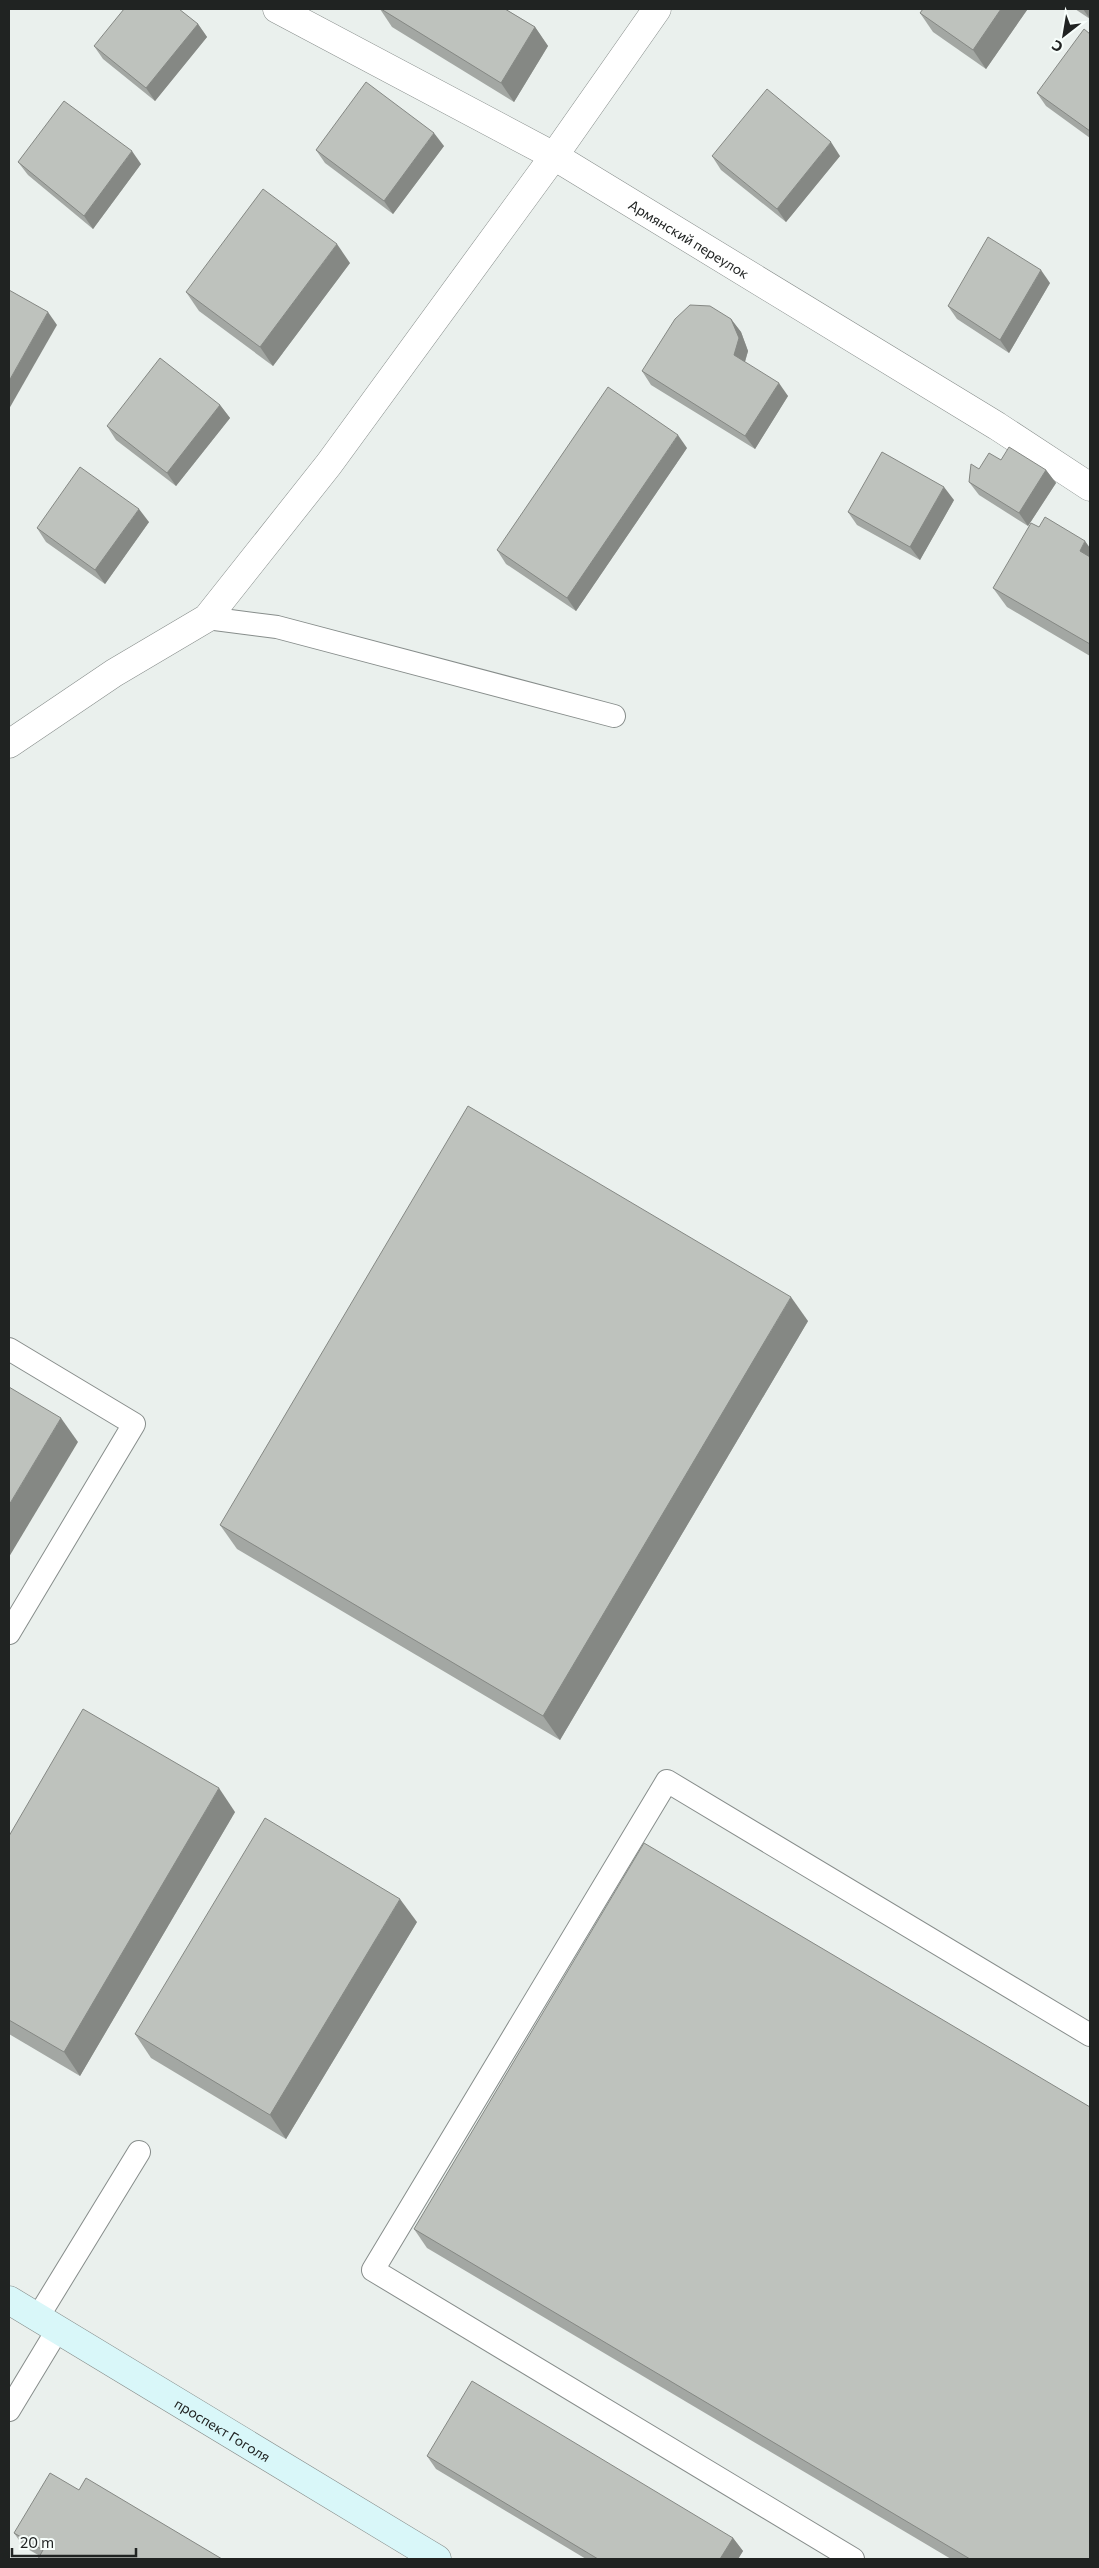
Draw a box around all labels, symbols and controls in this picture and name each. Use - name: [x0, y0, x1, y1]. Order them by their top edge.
- north arrow: [1039, 10, 1089, 60]
- text: С: [1049, 37, 1066, 56]
- street label: Армянский переулок: [626, 195, 753, 282]
- street label: проспект Гоголя: [172, 2394, 274, 2465]
- scale bar: [12, 2526, 136, 2558]
- text: 20 m: [20, 2533, 54, 2551]

